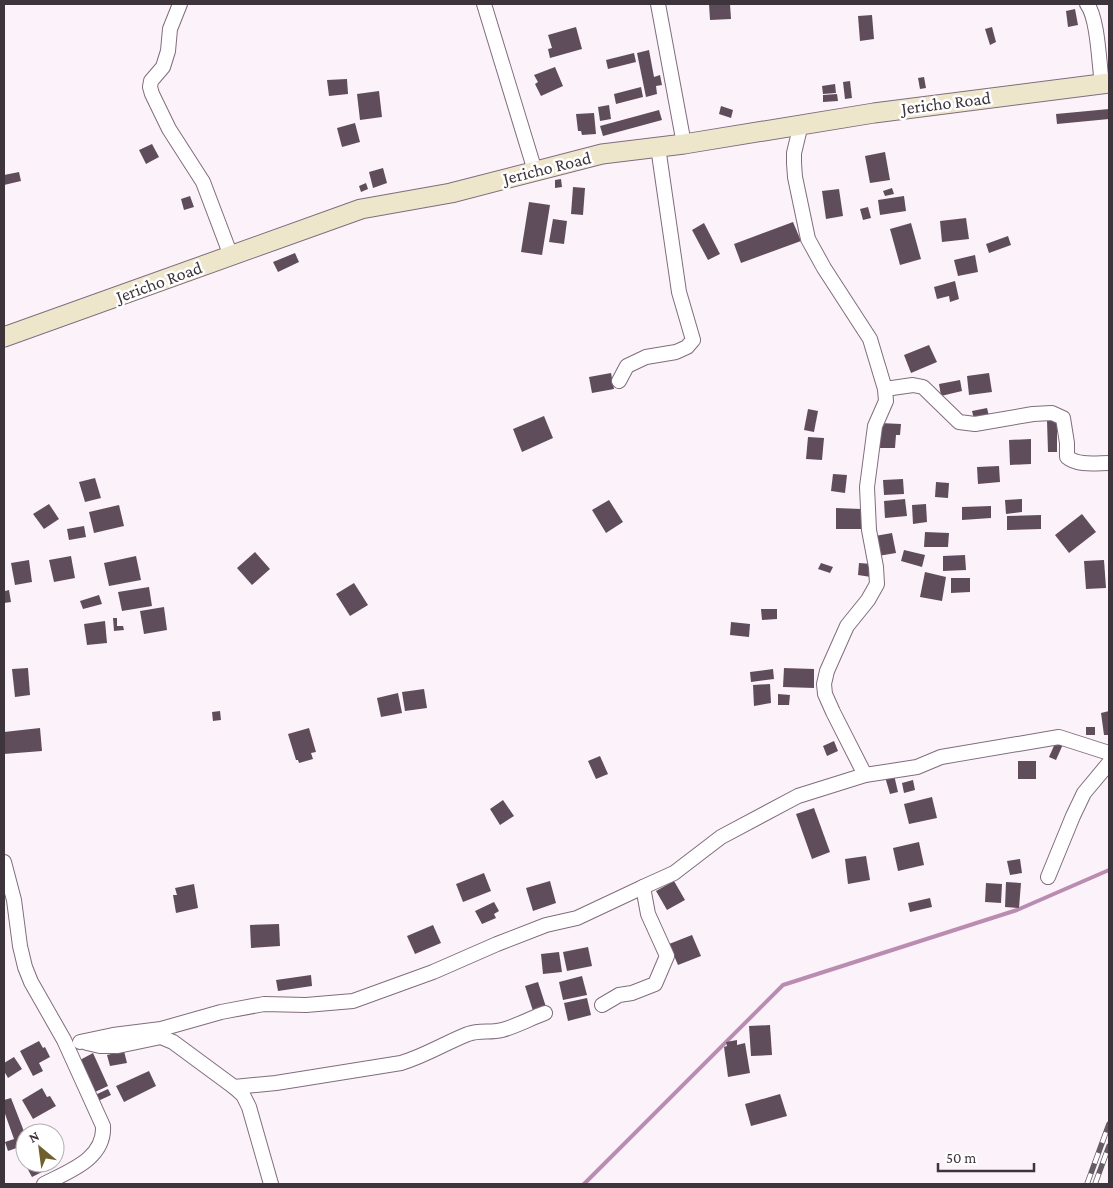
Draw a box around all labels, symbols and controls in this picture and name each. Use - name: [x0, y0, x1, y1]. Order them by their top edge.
- street label: Jericho Road: [898, 88, 992, 119]
- street label: Jericho Road: [499, 147, 594, 189]
- street label: Jericho Road: [111, 257, 205, 308]
- north arrow: [15, 1123, 65, 1173]
- text: N: [26, 1127, 42, 1146]
- scale bar: [938, 1140, 1034, 1172]
- text: 50 m: [946, 1150, 976, 1166]

